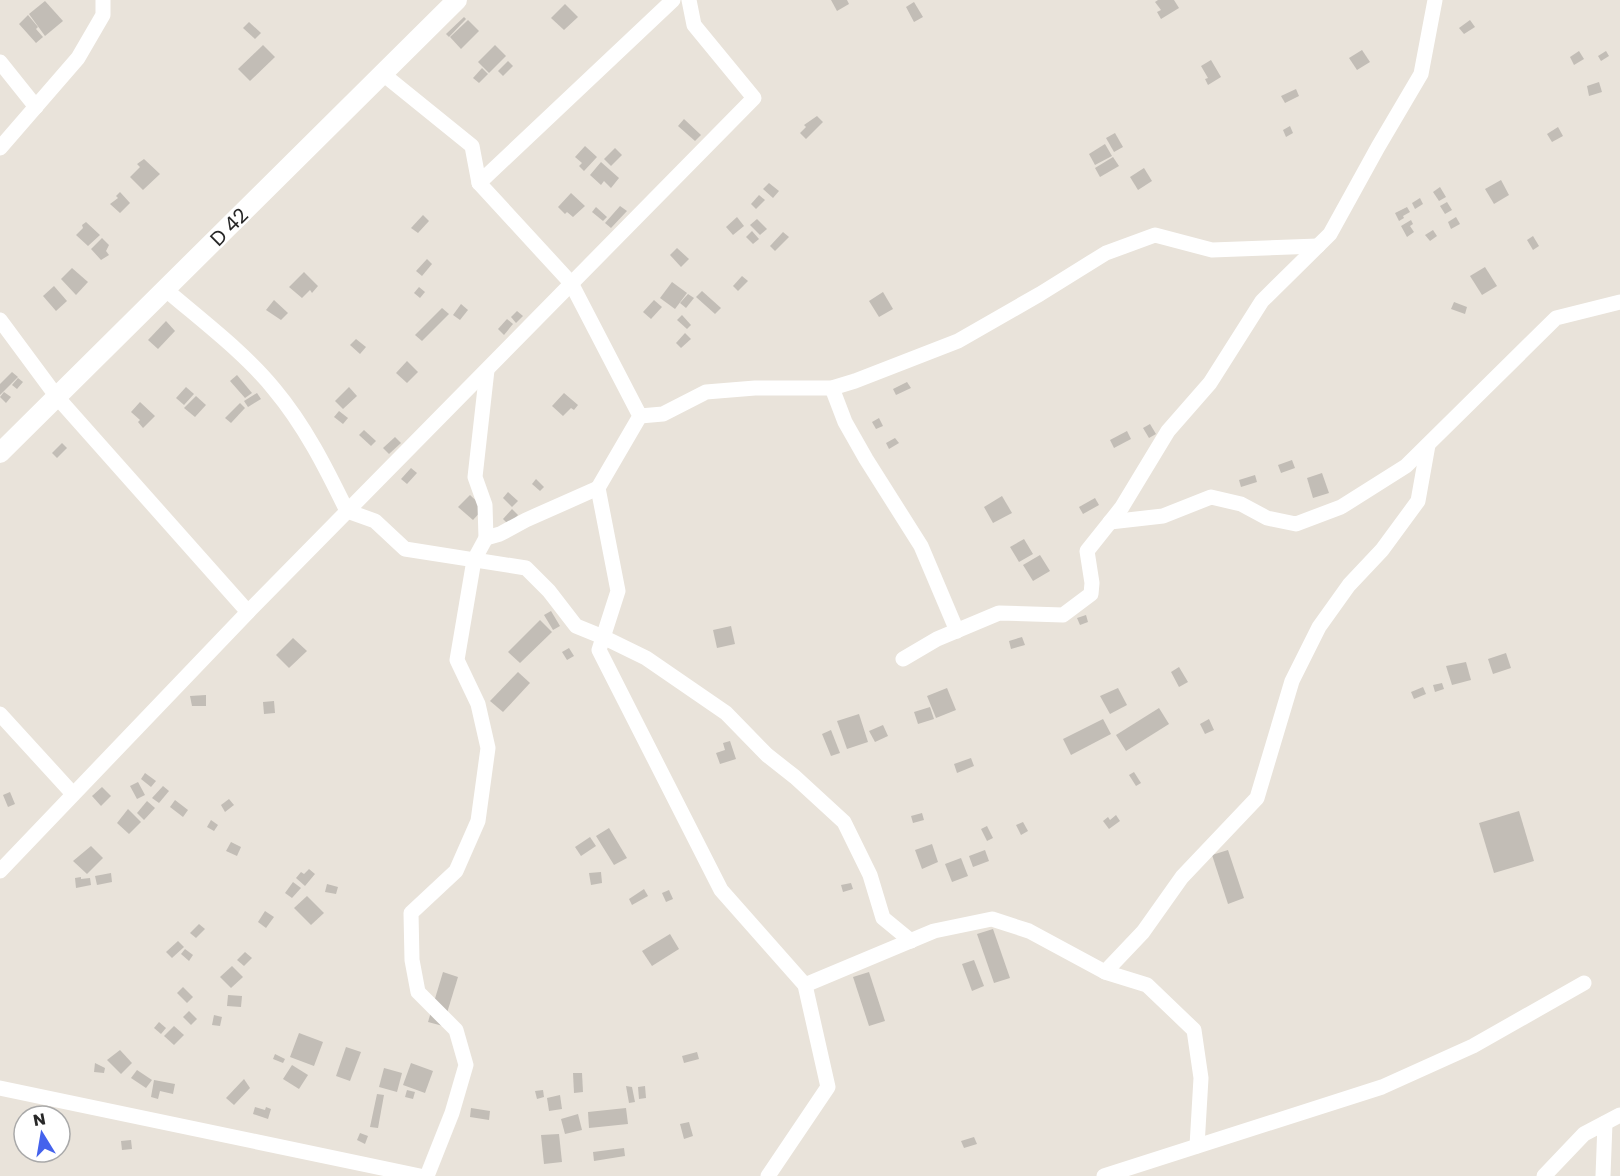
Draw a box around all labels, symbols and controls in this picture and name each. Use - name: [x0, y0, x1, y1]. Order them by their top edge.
- street label: D 42: [204, 202, 254, 252]
- north arrow: [12, 1104, 72, 1164]
- text: N: [31, 1107, 47, 1132]

